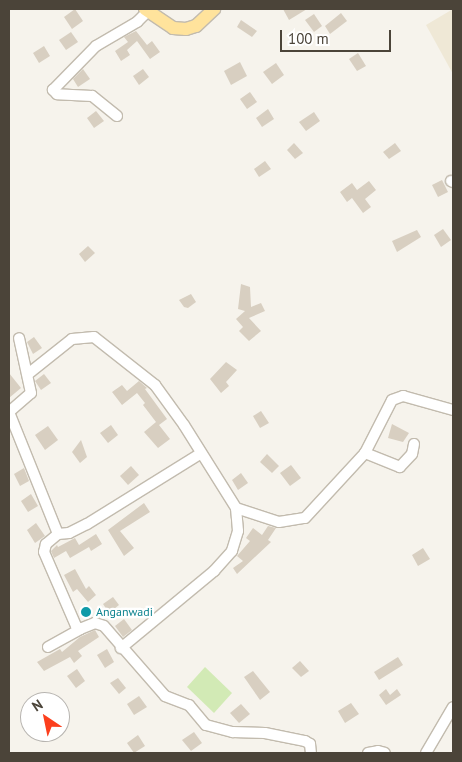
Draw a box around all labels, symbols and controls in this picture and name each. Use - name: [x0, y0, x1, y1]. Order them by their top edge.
- scale bar: [282, 20, 393, 52]
- text: 100 m: [288, 29, 329, 48]
- place label: Anganwadi: [96, 605, 153, 619]
- marker: Anganwadi: [80, 606, 92, 618]
- north arrow: [20, 692, 70, 742]
- text: N: [28, 695, 46, 715]

